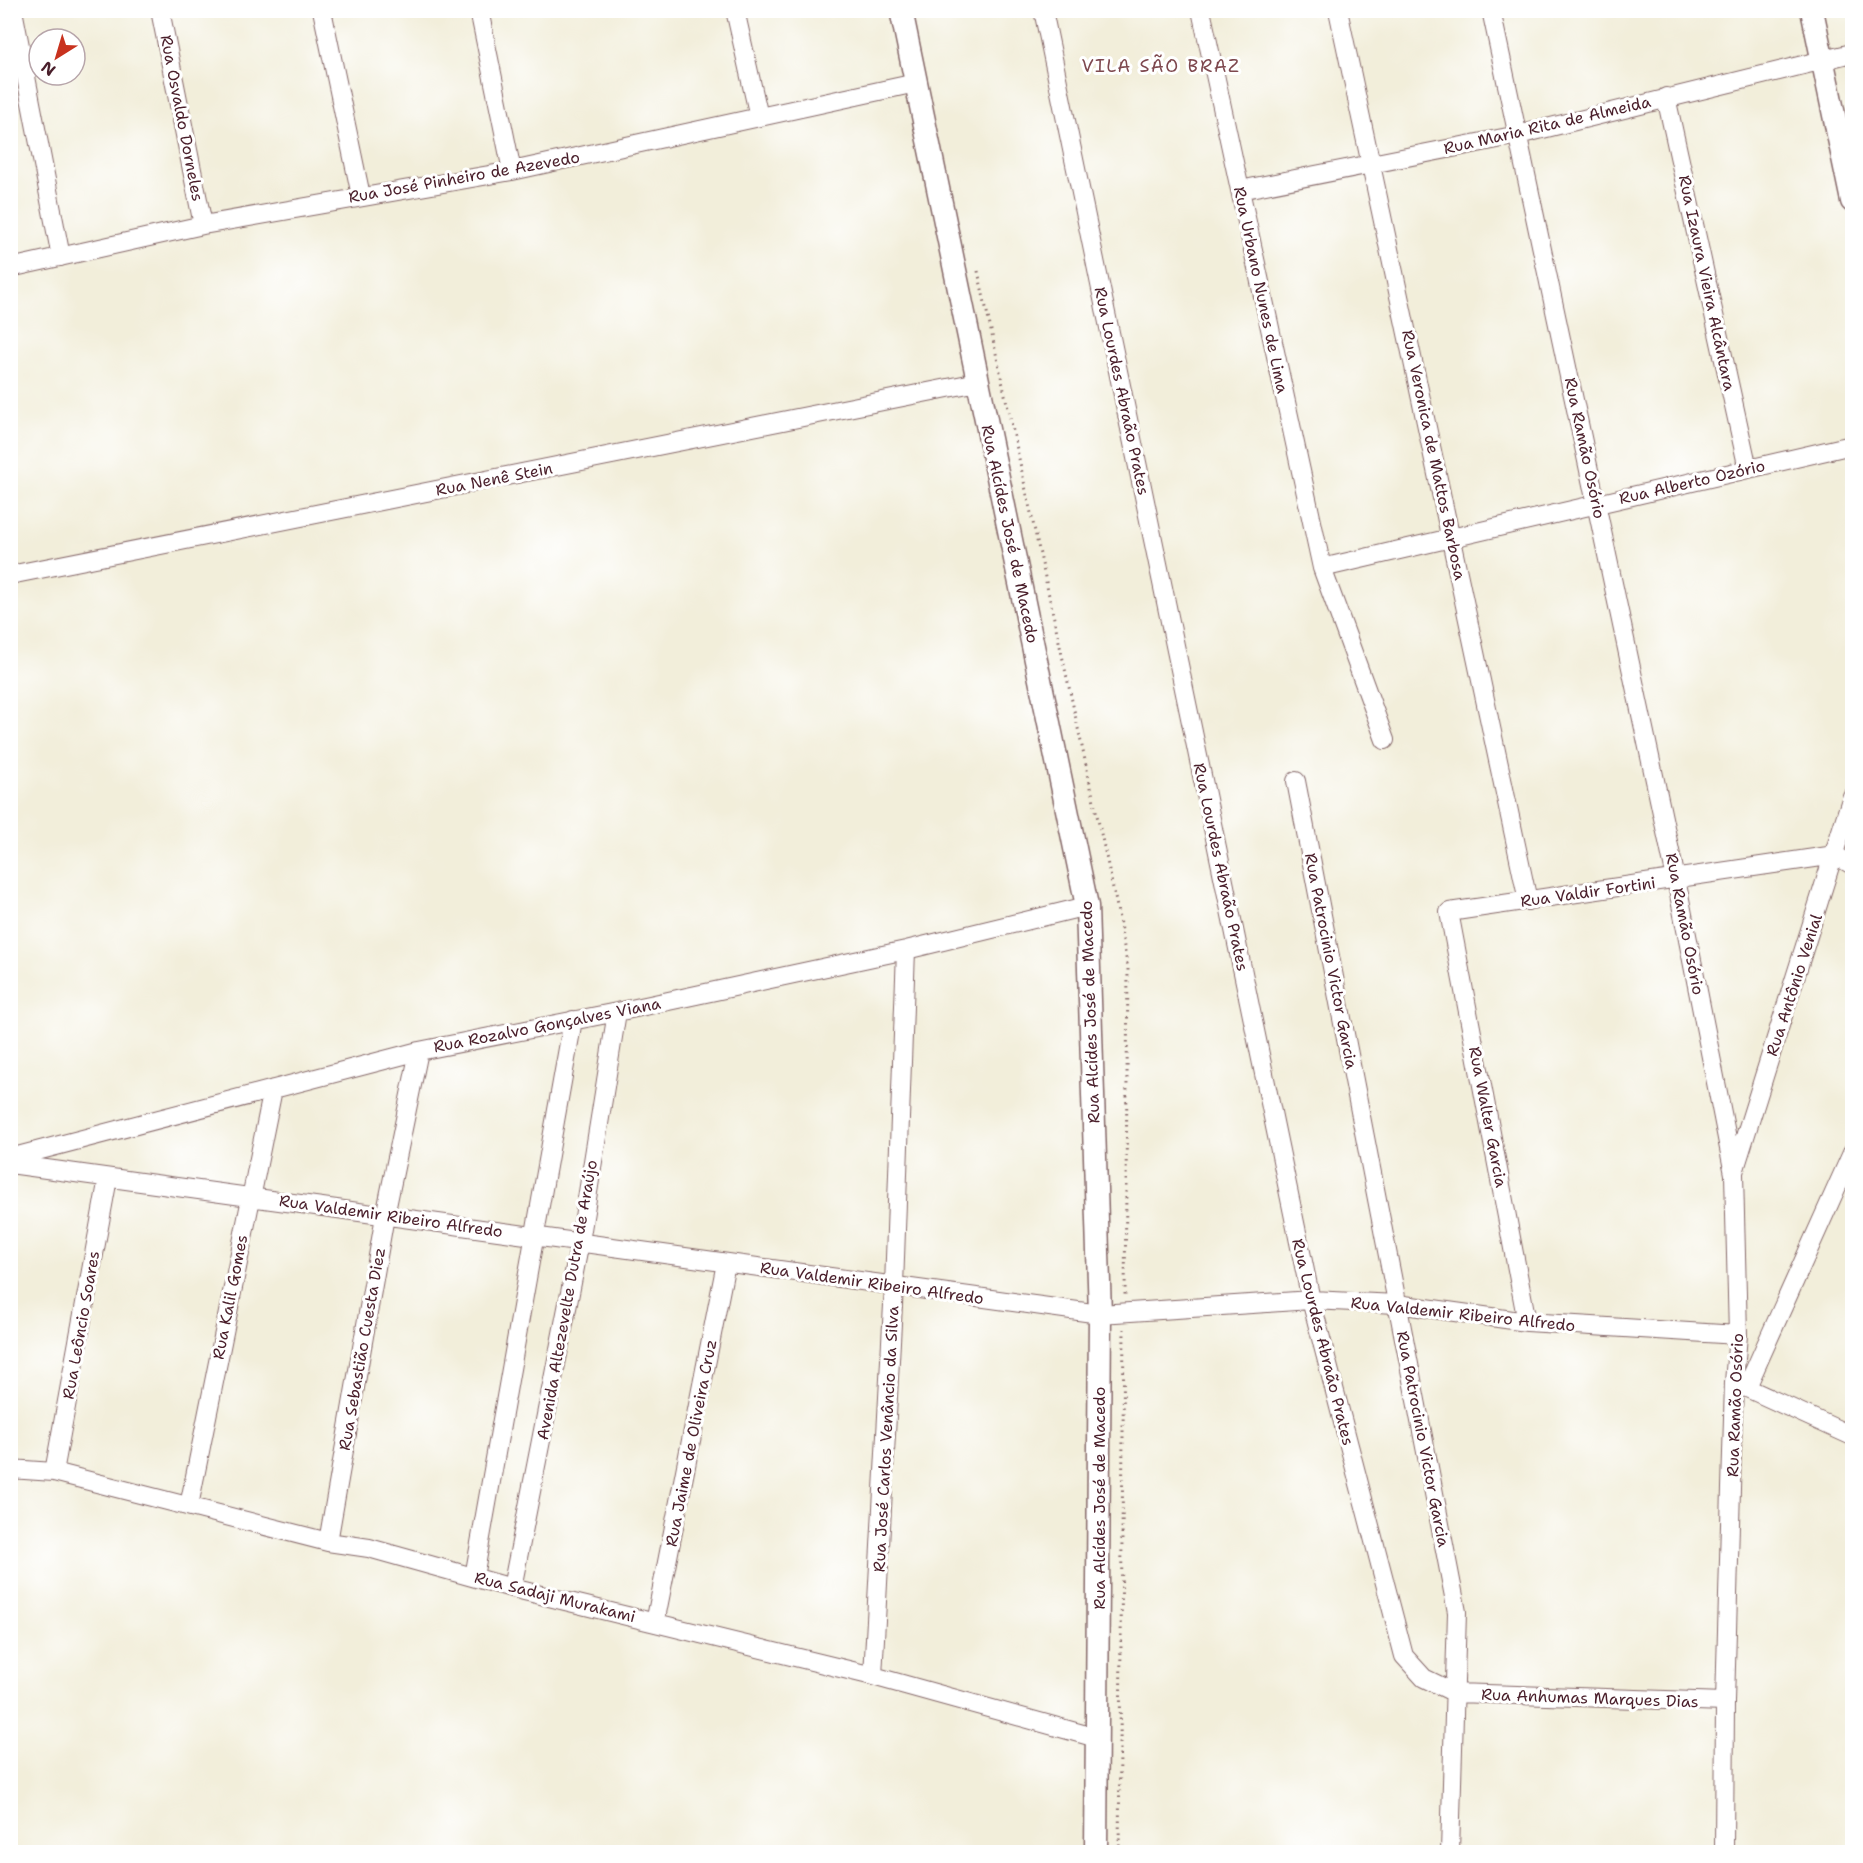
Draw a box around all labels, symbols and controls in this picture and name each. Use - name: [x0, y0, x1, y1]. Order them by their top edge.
- north arrow: [27, 27, 87, 87]
- street label: Rua Osvaldo Dorneles: [156, 33, 208, 203]
- district label: VILA SÃO BRAZ: [1081, 54, 1241, 78]
- text: N: [37, 56, 60, 81]
- street label: Rua Maria Rita de Almeida: [1441, 91, 1653, 159]
- street label: Rua José Pinheiro de Azevedo: [347, 146, 581, 208]
- street label: Rua Izaura Vieira Alcântara: [1674, 173, 1740, 393]
- street label: Rua Urbano Nunes de Lima: [1229, 185, 1293, 395]
- street label: Rua Lourdes Abraão Prates: [1090, 285, 1154, 497]
- street label: Rua Veronica de Mattos Barbosa: [1397, 328, 1471, 582]
- street label: Rua Ramão Osório: [1560, 375, 1610, 521]
- street label: Rua Alcídes José de Macedo: [977, 423, 1043, 645]
- street label: Rua Alberto Ozório: [1617, 455, 1767, 509]
- street label: Rua Nenê Stein: [434, 457, 554, 501]
- street label: Rua Lourdes Abraão Prates: [1189, 761, 1253, 973]
- street label: Rua Patrocinio Victor Garcia: [1300, 851, 1362, 1071]
- street label: Rua Ramão Osório: [1661, 851, 1709, 997]
- street label: Rua Valdir Fortini: [1519, 872, 1657, 912]
- street label: Rua Alcídes José de Macedo: [1076, 900, 1104, 1124]
- street label: Rua Antônio Venial: [1761, 911, 1827, 1059]
- street label: Rua Rozalvo Gonçalves Viana: [432, 993, 662, 1057]
- street label: Rua Walter Garcia: [1464, 1045, 1512, 1189]
- street label: Avenida Altezevelte Dutra de Araújo: [532, 1158, 602, 1442]
- street label: Rua Valdemir Ribeiro Alfredo: [278, 1190, 504, 1242]
- street label: Rua Kalil Gomes: [208, 1233, 252, 1361]
- street label: Rua Lourdes Abraão Prates: [1287, 1236, 1359, 1448]
- street label: Rua Sebastião Cuesta Diez: [334, 1246, 390, 1452]
- street label: Rua Leôncio Soares: [58, 1249, 104, 1401]
- street label: Rua Valdemir Ribeiro Alfredo: [759, 1257, 985, 1309]
- street label: Rua Valdemir Ribeiro Alfredo: [1350, 1292, 1576, 1336]
- street label: Rua José Carlos Venâncio da Silva: [869, 1305, 903, 1573]
- street label: Rua Patrocinio Victor Garcia: [1392, 1329, 1454, 1549]
- street label: Rua Ramão Osório: [1722, 1333, 1748, 1477]
- street label: Rua Jaime de Oliveira Cruz: [661, 1338, 721, 1548]
- street label: Rua Alcídes José de Macedo: [1089, 1387, 1110, 1609]
- street label: Rua Sadaji Murakami: [472, 1567, 638, 1627]
- street label: Rua Anhumas Marques Dias: [1481, 1684, 1699, 1712]

